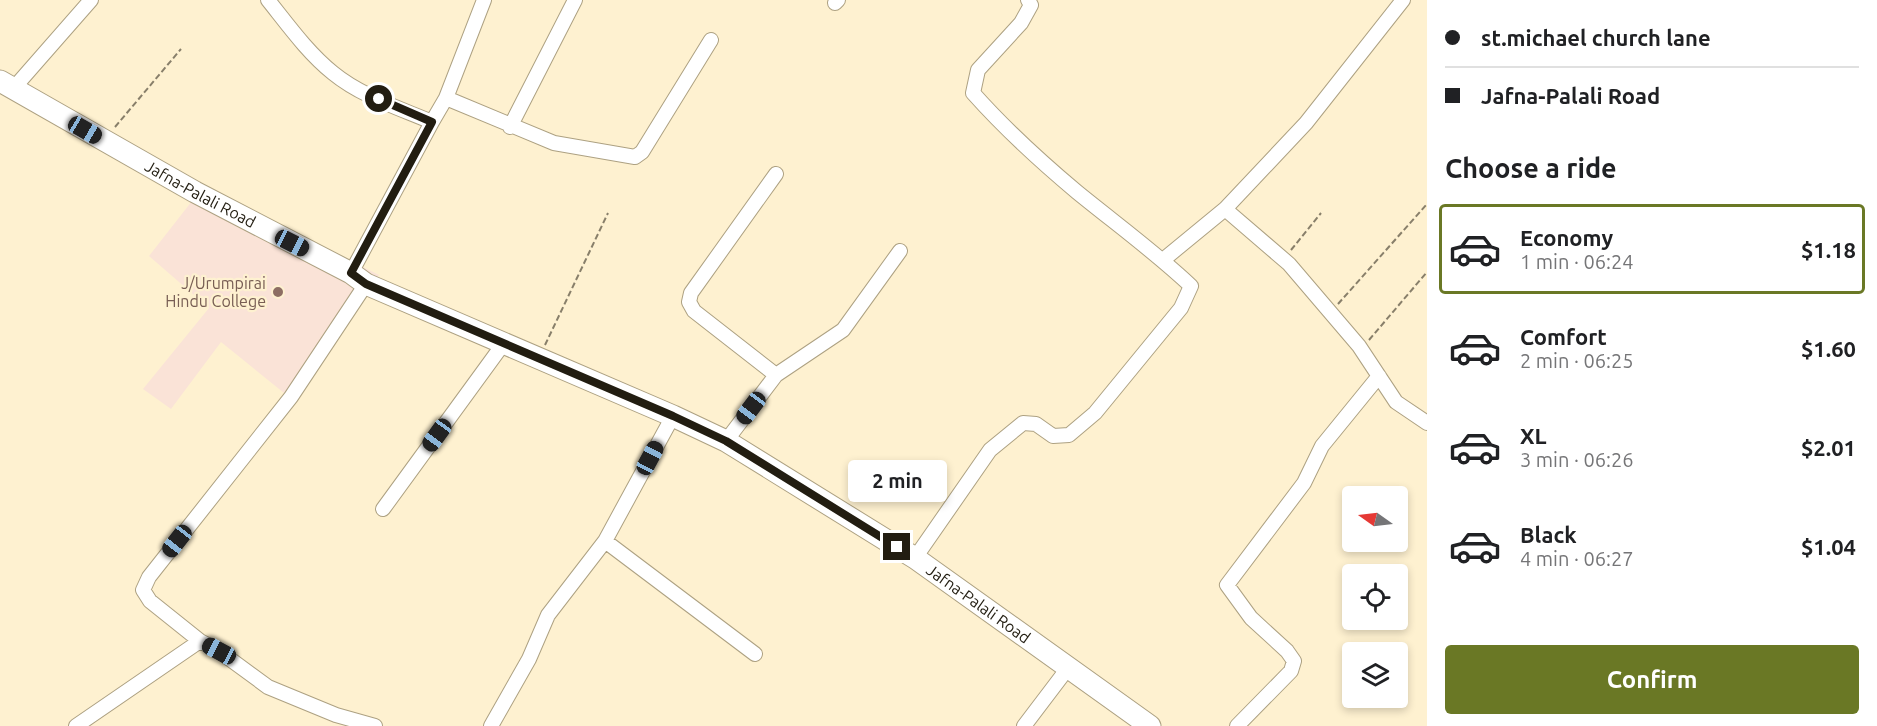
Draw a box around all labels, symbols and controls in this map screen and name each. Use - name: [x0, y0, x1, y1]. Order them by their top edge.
- text: st.michael church lane: [1481, 25, 1711, 50]
- text: Jafna-Palali Road: [1481, 83, 1660, 108]
- route start: [365, 85, 392, 112]
- car: [65, 113, 105, 147]
- text: Choose a ride: [1445, 153, 1617, 183]
- street label: Jafna-Palali Road: [142, 157, 259, 231]
- icon: car: [1448, 222, 1502, 276]
- text: Economy: [1520, 225, 1613, 250]
- car: [272, 227, 312, 259]
- text: $1.18: [1801, 237, 1856, 262]
- text: 1 min · 06:24: [1520, 250, 1634, 273]
- place label: J/Urumpirai Hindu College: [165, 274, 266, 310]
- marker: J/Urumpirai Hindu College: [271, 285, 285, 299]
- icon: car: [1448, 321, 1502, 375]
- text: Comfort: [1520, 324, 1607, 349]
- text: $1.60: [1801, 336, 1856, 361]
- text: 2 min · 06:25: [1520, 349, 1634, 372]
- car: [733, 388, 769, 428]
- car: [419, 415, 455, 455]
- icon: car: [1448, 420, 1502, 474]
- text: XL: [1520, 423, 1547, 448]
- text: $2.01: [1801, 435, 1856, 460]
- car: [634, 438, 666, 478]
- text: 3 min · 06:26: [1520, 448, 1634, 471]
- callout: 2 min: [848, 460, 946, 502]
- text: 2 min: [872, 469, 923, 492]
- north arrow: [1342, 486, 1408, 552]
- map controls: [1342, 486, 1408, 708]
- icon: car: [1448, 519, 1502, 573]
- car: [159, 521, 195, 561]
- text: Black: [1520, 522, 1577, 547]
- route end: [883, 533, 910, 560]
- text: $1.04: [1801, 534, 1856, 559]
- text: 4 min · 06:27: [1520, 547, 1634, 570]
- street label: Jafna-Palali Road: [923, 560, 1034, 647]
- button: locate: [1342, 564, 1408, 630]
- car: [199, 635, 239, 667]
- button: layers: [1342, 642, 1408, 708]
- button: Confirm: [1445, 645, 1859, 714]

